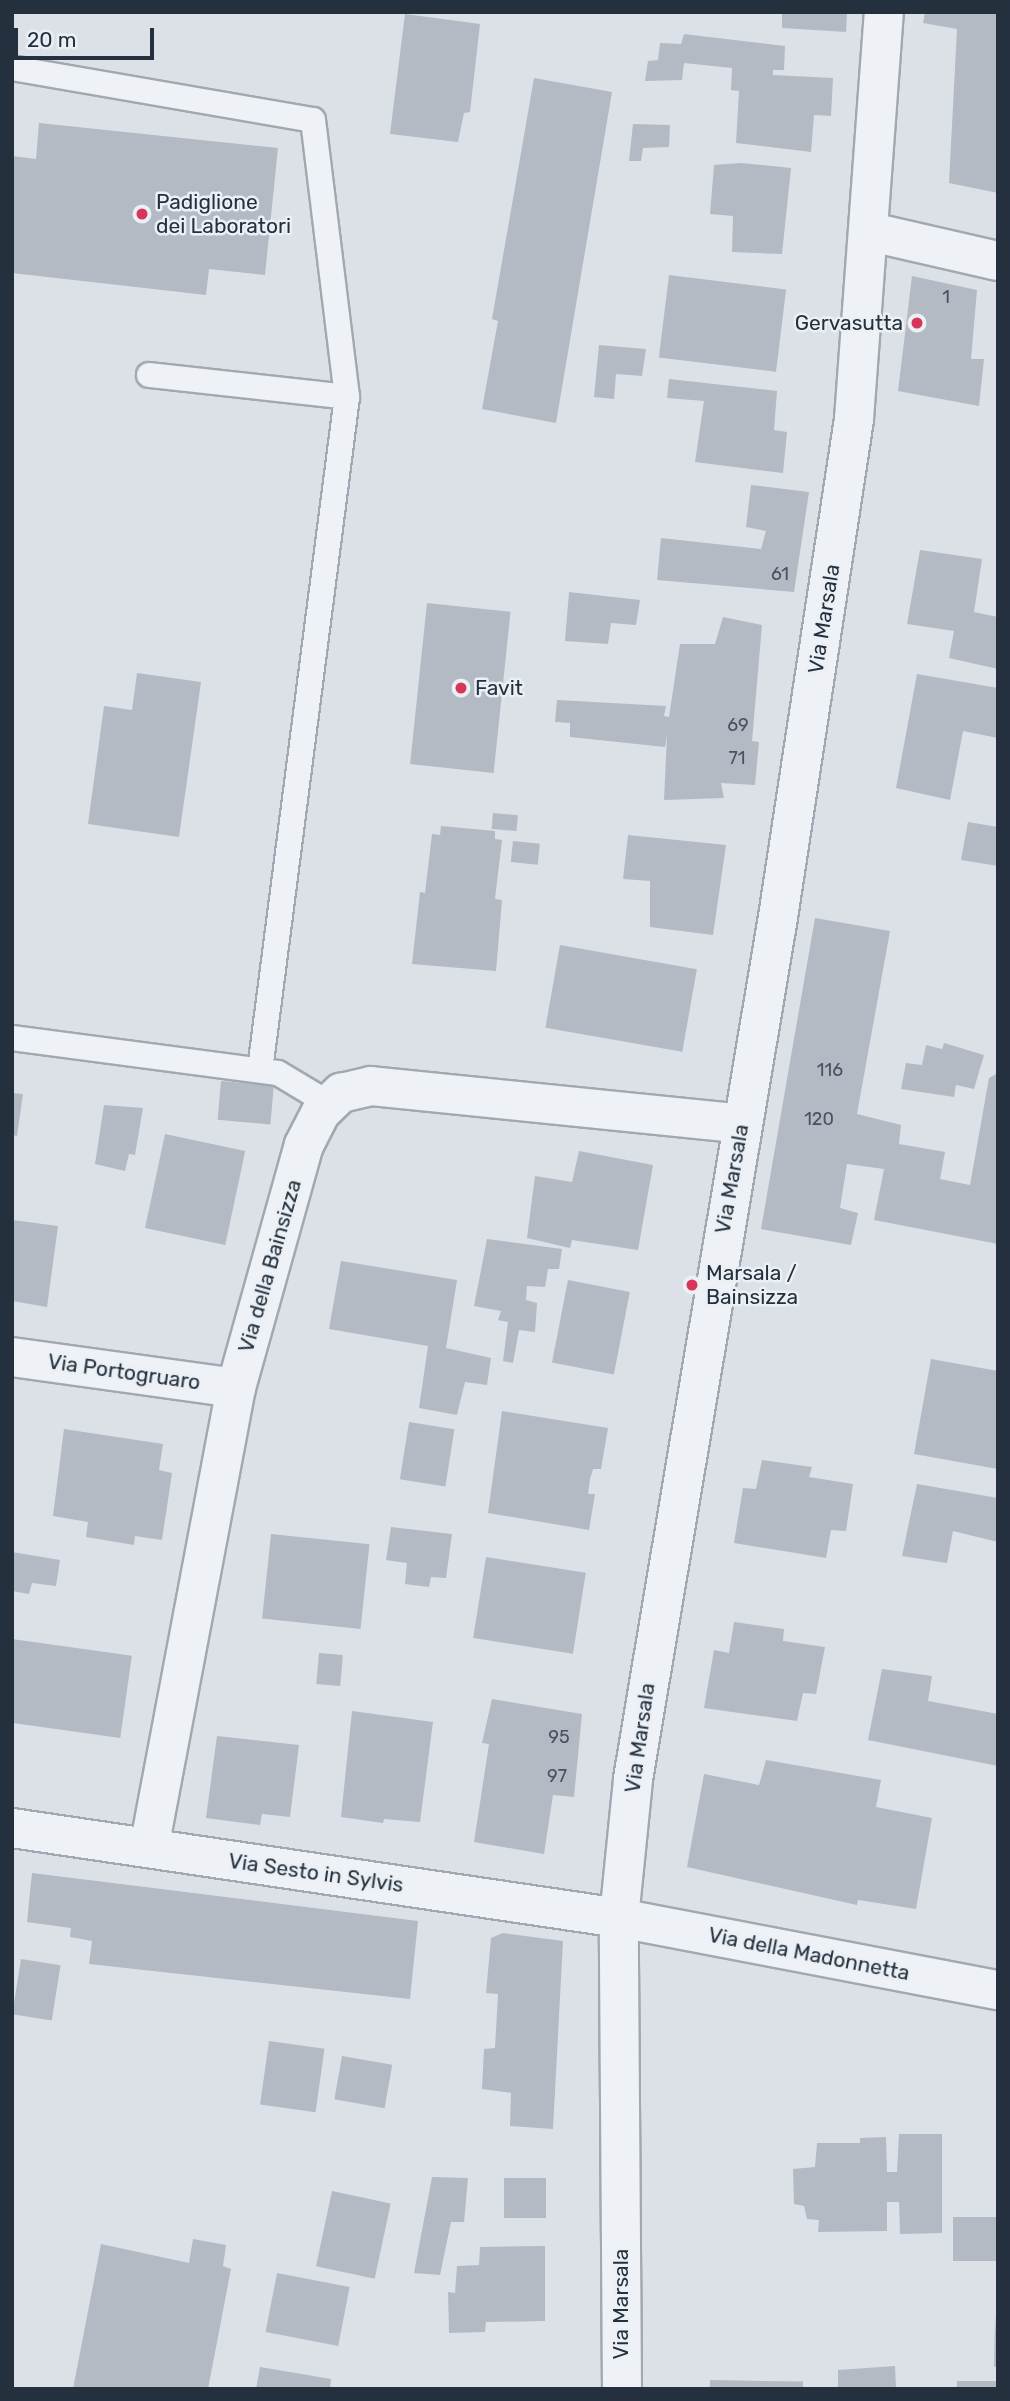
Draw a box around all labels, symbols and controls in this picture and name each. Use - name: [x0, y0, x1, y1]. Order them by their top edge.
- scale bar: [18, 14, 158, 58]
- text: 20 m: [27, 27, 76, 52]
- place label: Padiglione dei Laboratori: [156, 189, 291, 239]
- marker: Padiglione dei Laboratori: [134, 206, 150, 222]
- house number: 1: [942, 286, 950, 308]
- place label: Gervasutta: [795, 310, 903, 336]
- marker: Gervasutta: [909, 315, 925, 331]
- street label: Via Marsala: [803, 562, 845, 676]
- house number: 61: [771, 563, 789, 585]
- place label: Favit: [475, 675, 523, 701]
- marker: Favit: [453, 680, 469, 696]
- house number: 69: [727, 714, 749, 736]
- house number: 71: [729, 747, 745, 769]
- house number: 116: [817, 1059, 843, 1081]
- house number: 120: [804, 1108, 834, 1130]
- street label: Via Marsala: [710, 1122, 754, 1236]
- street label: Via della Bainsizza: [233, 1177, 307, 1355]
- place label: Marsala / Bainsizza: [706, 1260, 798, 1310]
- marker: Marsala / Bainsizza: [684, 1277, 700, 1293]
- street label: Via Portogruaro: [46, 1349, 202, 1395]
- street label: Via Marsala: [620, 1681, 660, 1795]
- house number: 95: [548, 1726, 570, 1748]
- house number: 97: [547, 1765, 567, 1787]
- street label: Via Sesto in Sylvis: [227, 1848, 405, 1898]
- street label: Via della Madonnetta: [706, 1922, 912, 1986]
- street label: Via Marsala: [608, 2249, 634, 2359]

